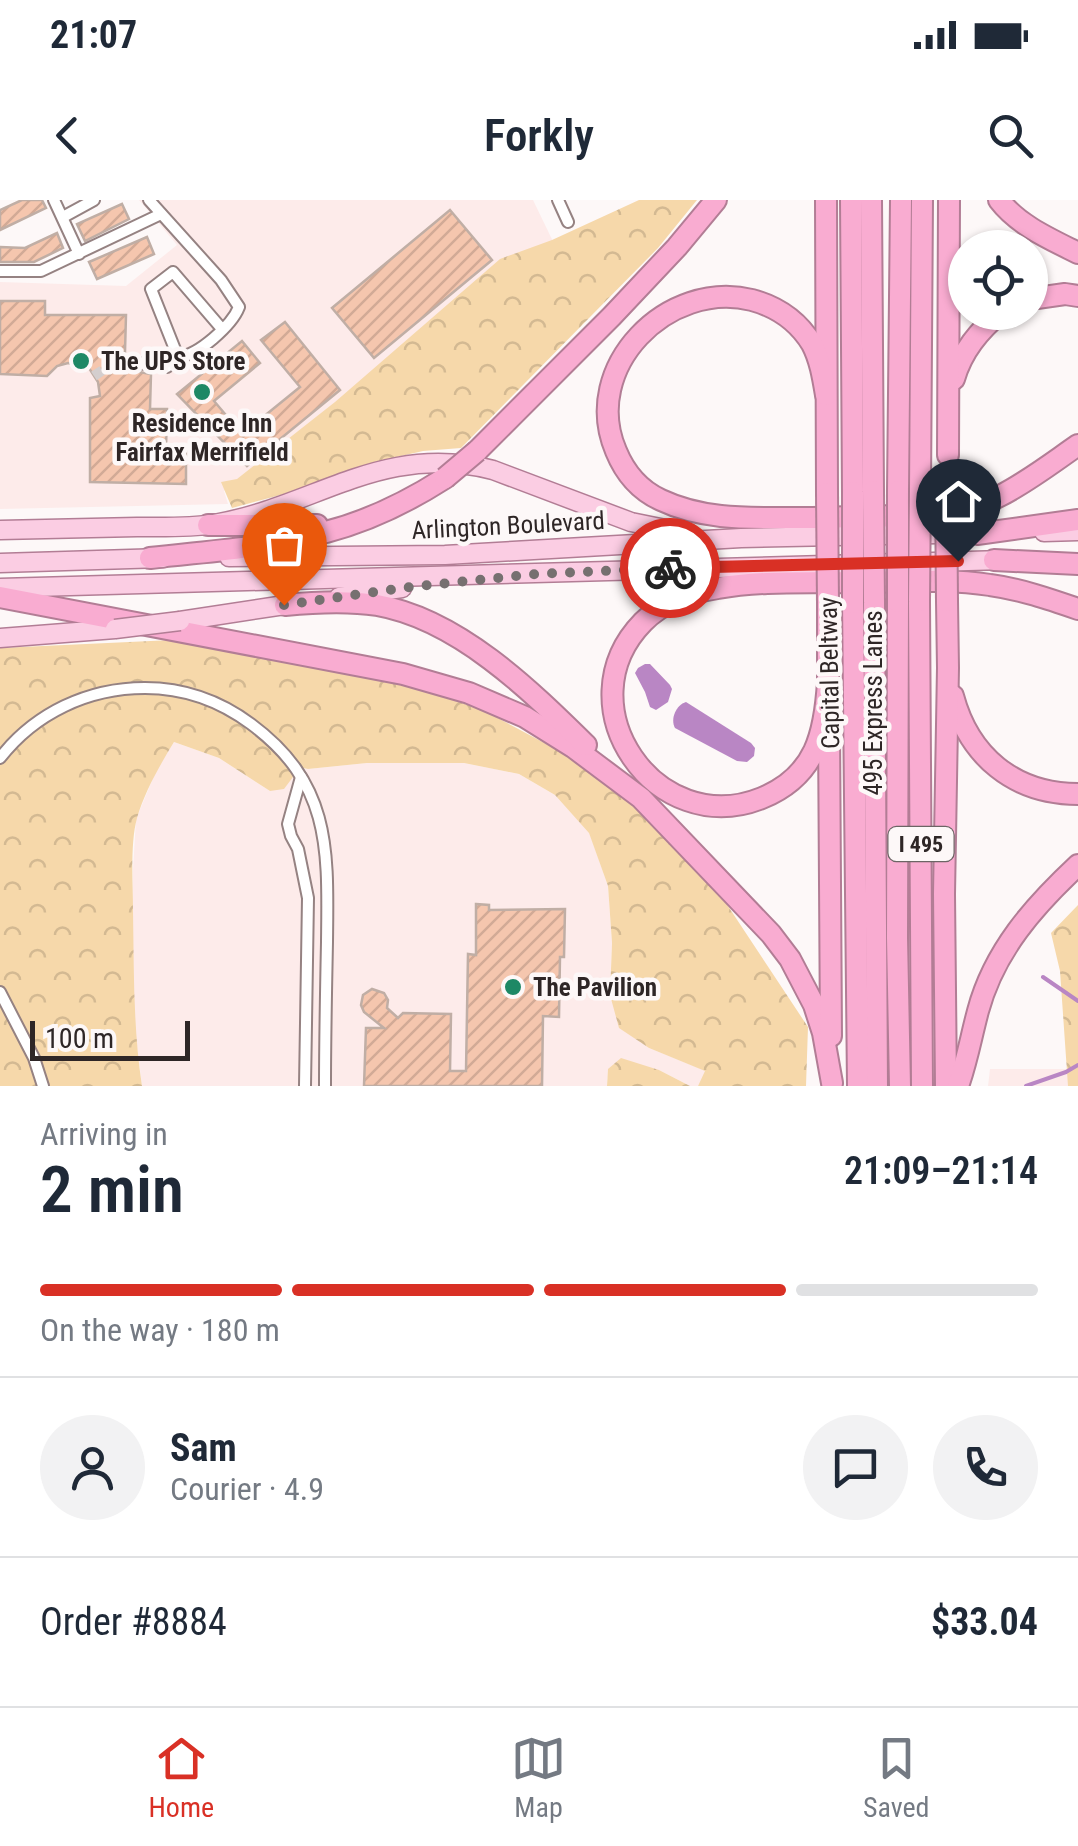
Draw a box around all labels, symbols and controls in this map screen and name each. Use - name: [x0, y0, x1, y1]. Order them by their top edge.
- text: 21:07: [50, 13, 137, 57]
- icon: back: [40, 108, 95, 163]
- icon: search: [983, 108, 1038, 163]
- text: Forkly: [484, 109, 594, 162]
- map controls: [948, 230, 1048, 330]
- button: locate: [948, 230, 1048, 330]
- place label: The UPS Store: [101, 347, 246, 376]
- marker: The UPS Store: [70, 350, 92, 372]
- marker: Residence Inn Fairfax Merrifield: [191, 381, 213, 403]
- place label: Residence Inn Fairfax Merrifield: [115, 409, 289, 467]
- pin: [916, 459, 1001, 562]
- icon: home: [931, 474, 986, 529]
- pin: [242, 503, 327, 606]
- street label: Arlington Boulevard: [411, 506, 605, 545]
- icon: bag: [257, 518, 312, 573]
- courier: [620, 518, 720, 618]
- icon: bike: [643, 541, 698, 596]
- street label: Capital Beltway: [814, 597, 845, 749]
- street label: 495 Express Lanes: [859, 610, 888, 796]
- road number: I 495: [888, 827, 954, 861]
- place label: The Pavilion: [533, 973, 657, 1002]
- marker: The Pavilion: [502, 976, 524, 998]
- scale bar: [30, 1016, 190, 1060]
- text: 100 m: [45, 1022, 114, 1055]
- text: Arriving in: [40, 1115, 168, 1153]
- text: 21:09–21:14: [844, 1149, 1038, 1193]
- text: 2 min: [40, 1152, 184, 1228]
- text: On the way · 180 m: [40, 1311, 280, 1349]
- button: person: [40, 1415, 145, 1520]
- button: chat: [803, 1415, 908, 1520]
- button: phone: [933, 1415, 1038, 1520]
- text: Sam: [170, 1426, 237, 1470]
- text: Courier · 4.9: [170, 1470, 324, 1508]
- text: Order #8884: [40, 1600, 227, 1644]
- text: $33.04: [931, 1600, 1038, 1644]
- tab: Home: [148, 1731, 214, 1824]
- tab: Map: [511, 1731, 566, 1824]
- tab: Saved: [863, 1731, 930, 1824]

